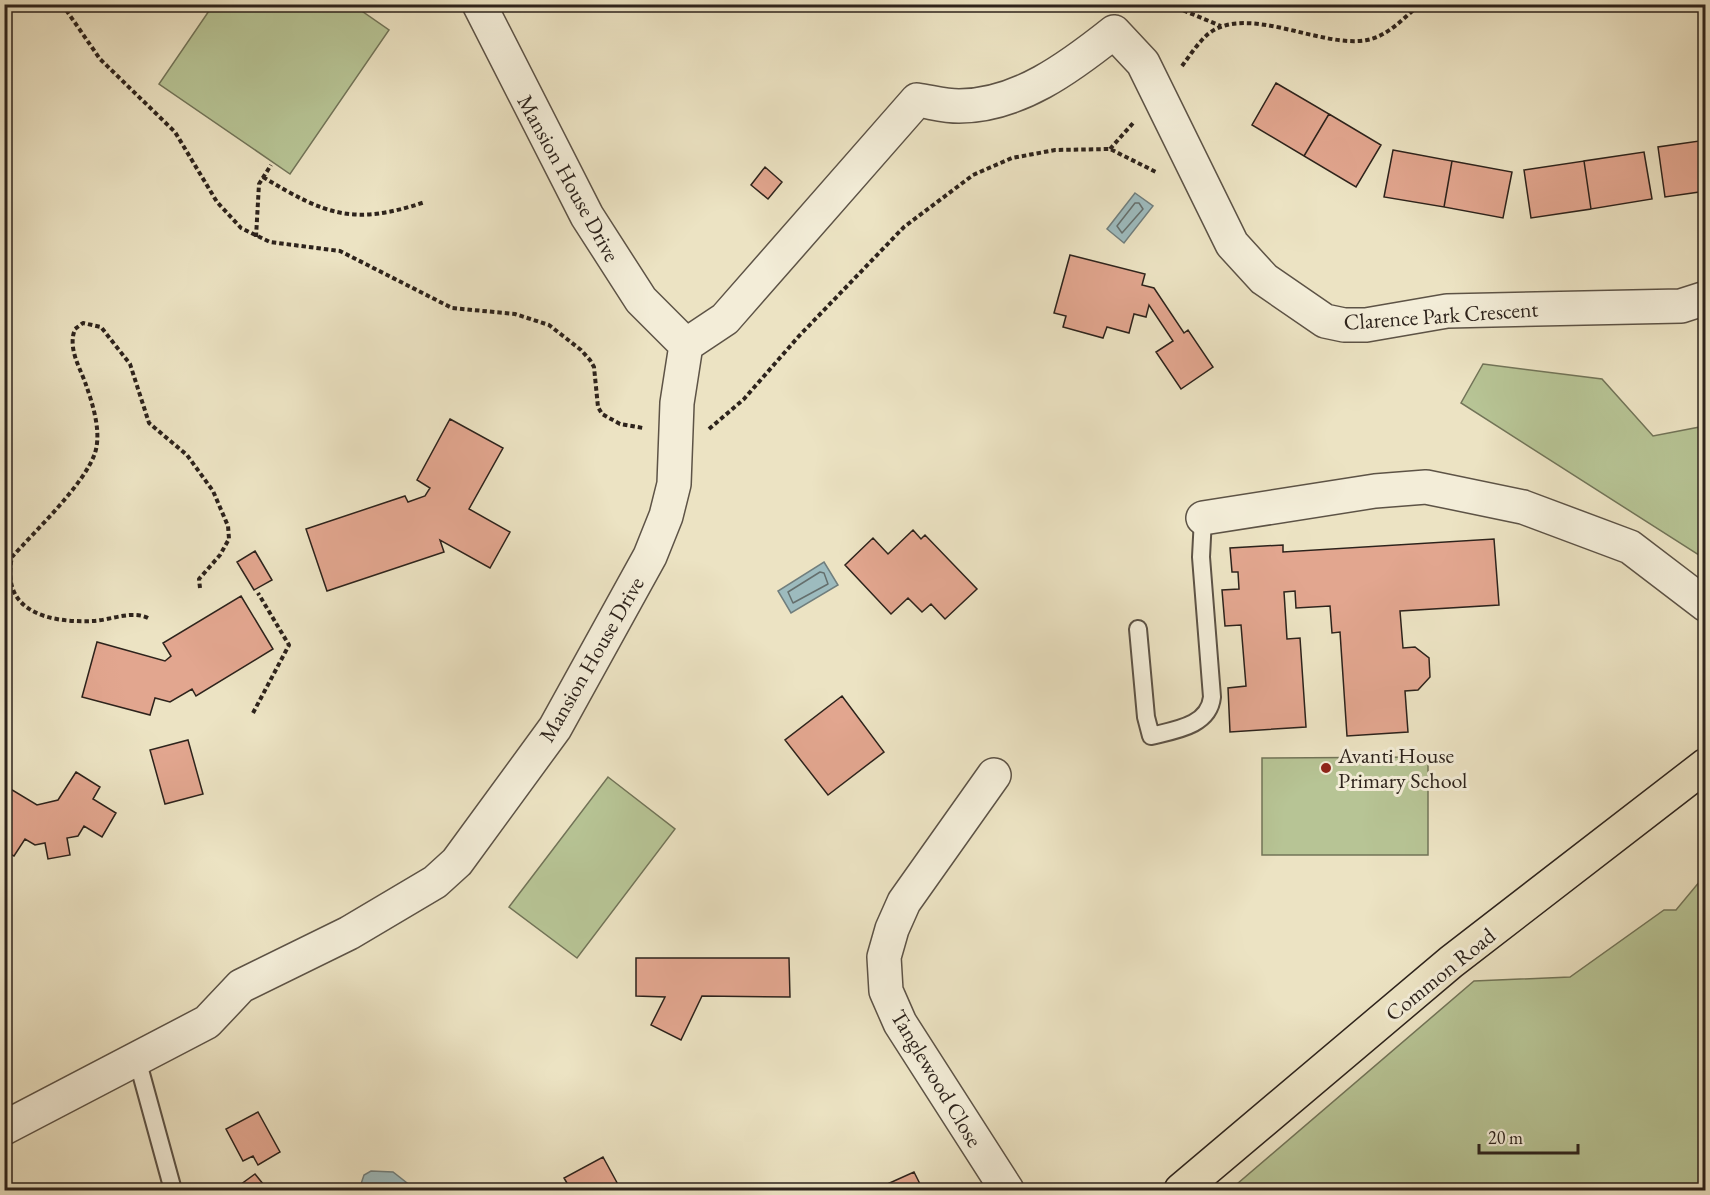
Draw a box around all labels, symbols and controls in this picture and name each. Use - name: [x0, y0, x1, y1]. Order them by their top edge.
- street label: Mansion House Drive: [511, 90, 627, 267]
- street label: Clarence Park Crescent: [1343, 294, 1539, 337]
- street label: Mansion House Drive: [532, 571, 651, 747]
- place label: Avanti House Primary School: [1337, 741, 1467, 795]
- marker: Avanti House Primary School: [1319, 761, 1333, 775]
- street label: Common Road: [1379, 921, 1502, 1028]
- street label: Tanglewood Close: [884, 1004, 989, 1153]
- scale bar: [1479, 1117, 1578, 1155]
- text: 20 m: [1488, 1126, 1523, 1149]

